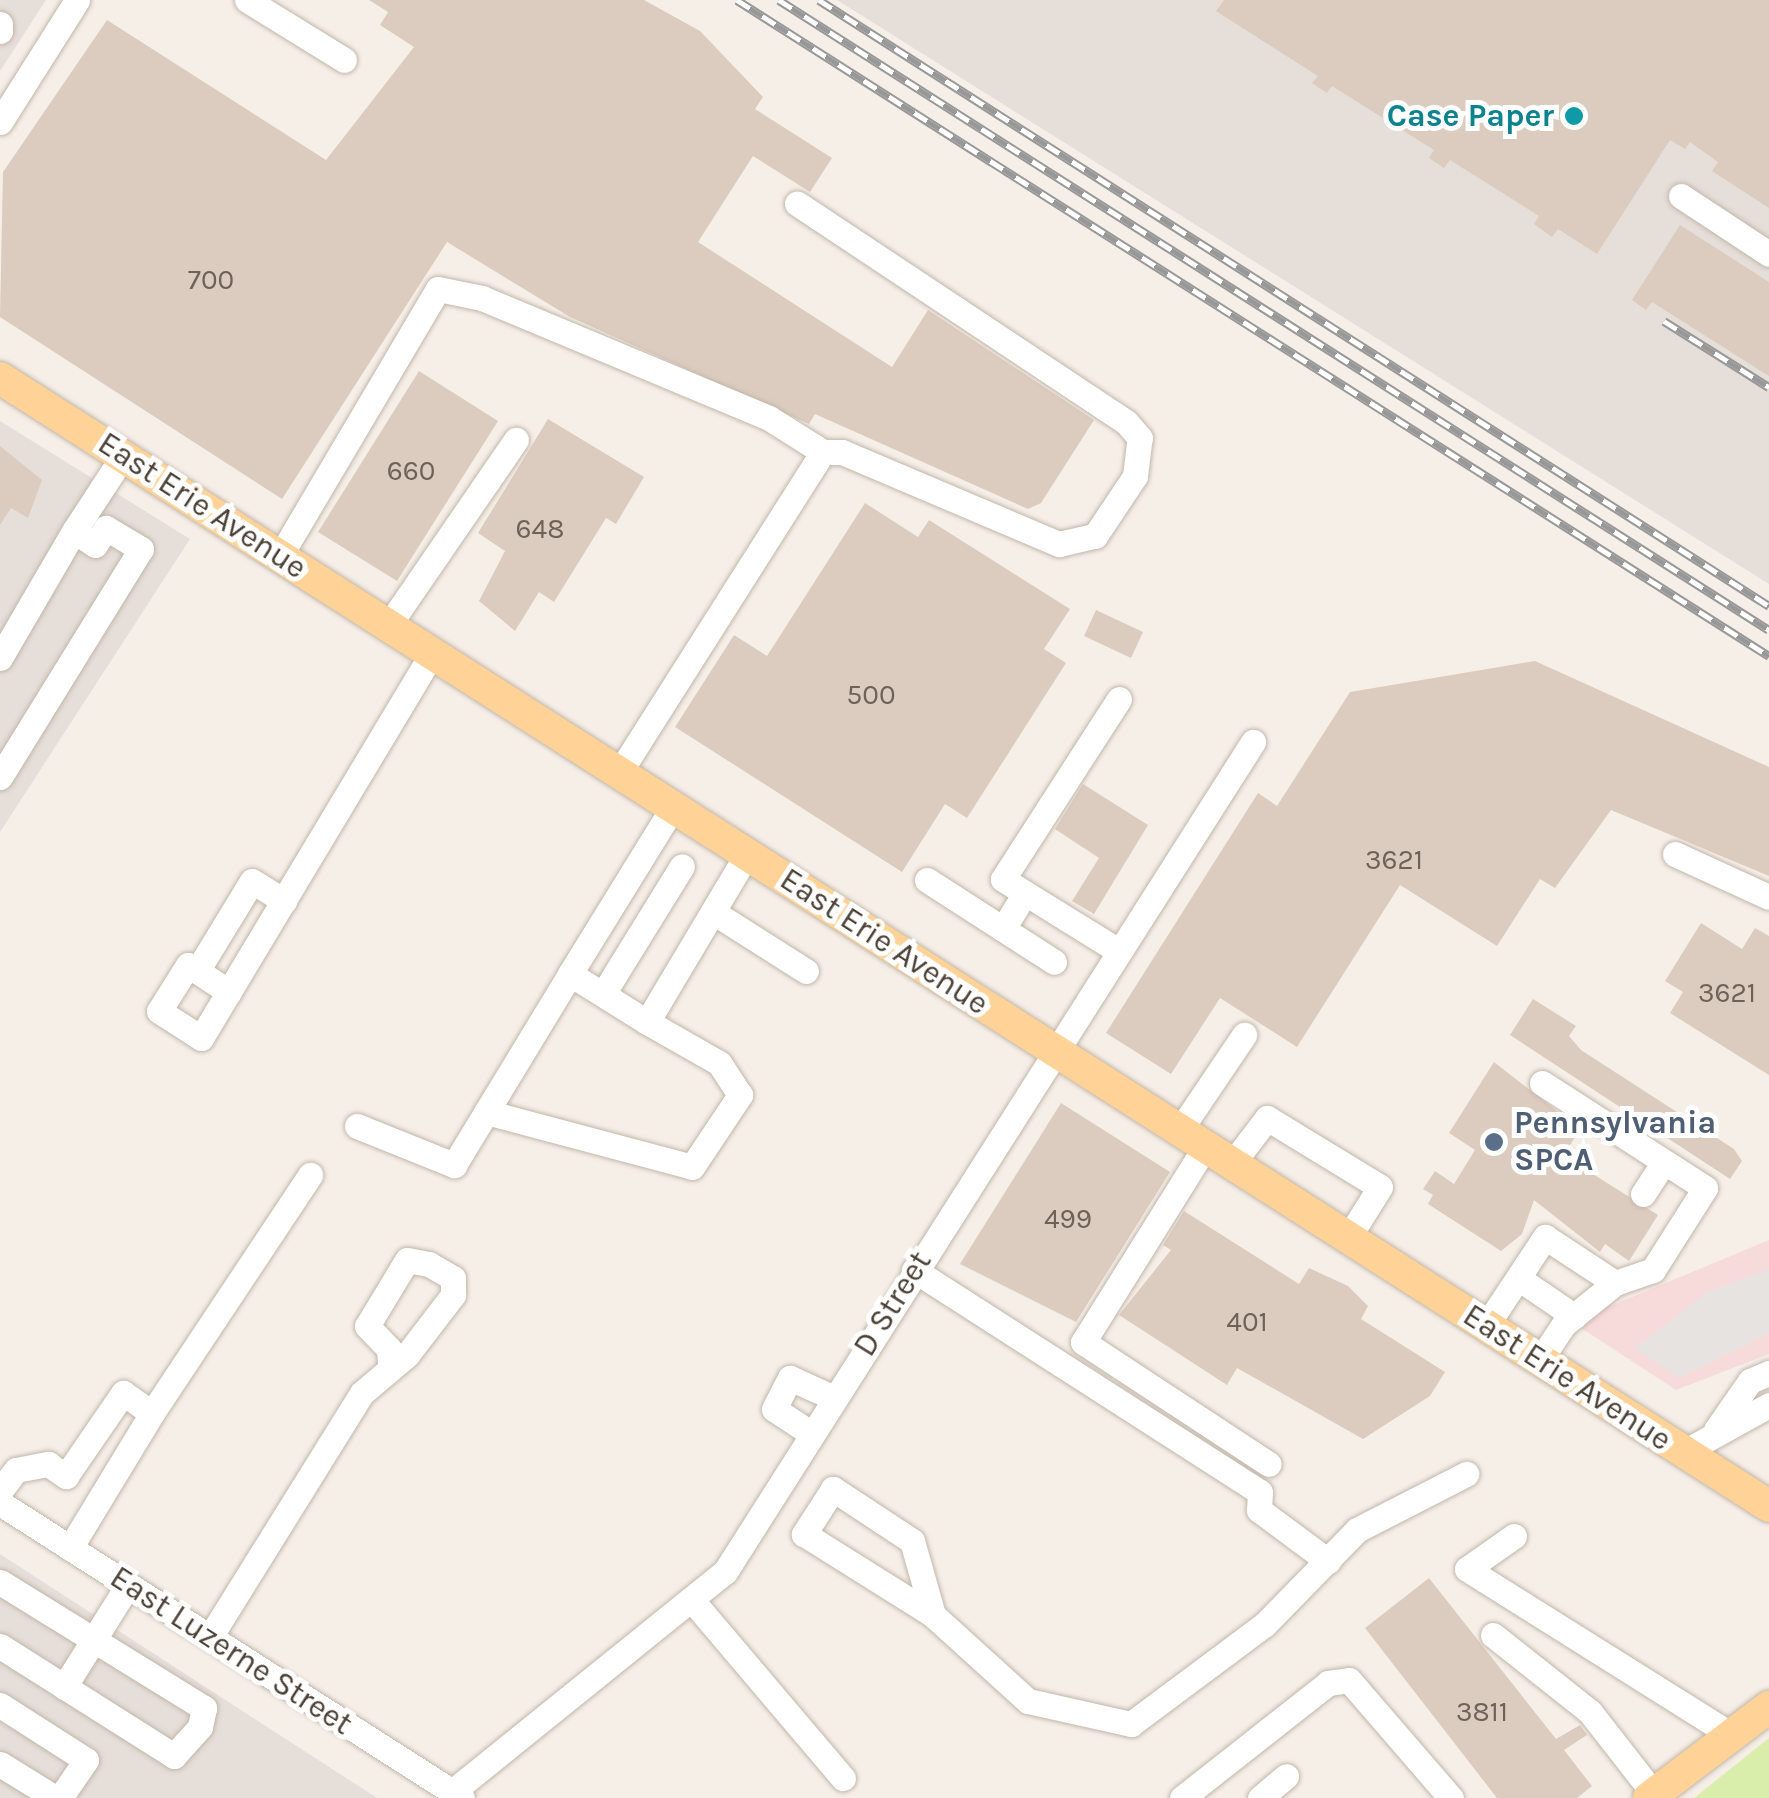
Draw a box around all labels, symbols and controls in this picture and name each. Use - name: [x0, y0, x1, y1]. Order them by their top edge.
- place label: Case Paper: [1387, 97, 1554, 135]
- marker: Case Paper: [1563, 105, 1585, 127]
- house number: 700: [188, 263, 234, 297]
- street label: East Erie Avenue: [91, 424, 313, 588]
- house number: 660: [387, 454, 435, 488]
- house number: 648: [516, 512, 564, 546]
- house number: 500: [846, 678, 896, 712]
- house number: 3621: [1365, 843, 1423, 877]
- street label: East Erie Avenue: [773, 860, 995, 1024]
- house number: 3621: [1698, 976, 1756, 1010]
- place label: Pennsylvania SPCA: [1514, 1105, 1716, 1180]
- marker: Pennsylvania SPCA: [1483, 1131, 1505, 1153]
- house number: 499: [1044, 1202, 1092, 1236]
- street label: D Street: [846, 1244, 940, 1364]
- street label: East Erie Avenue: [1456, 1296, 1678, 1460]
- house number: 401: [1226, 1305, 1268, 1339]
- street label: East Luzerne Street: [103, 1558, 359, 1744]
- house number: 3811: [1456, 1695, 1508, 1729]

